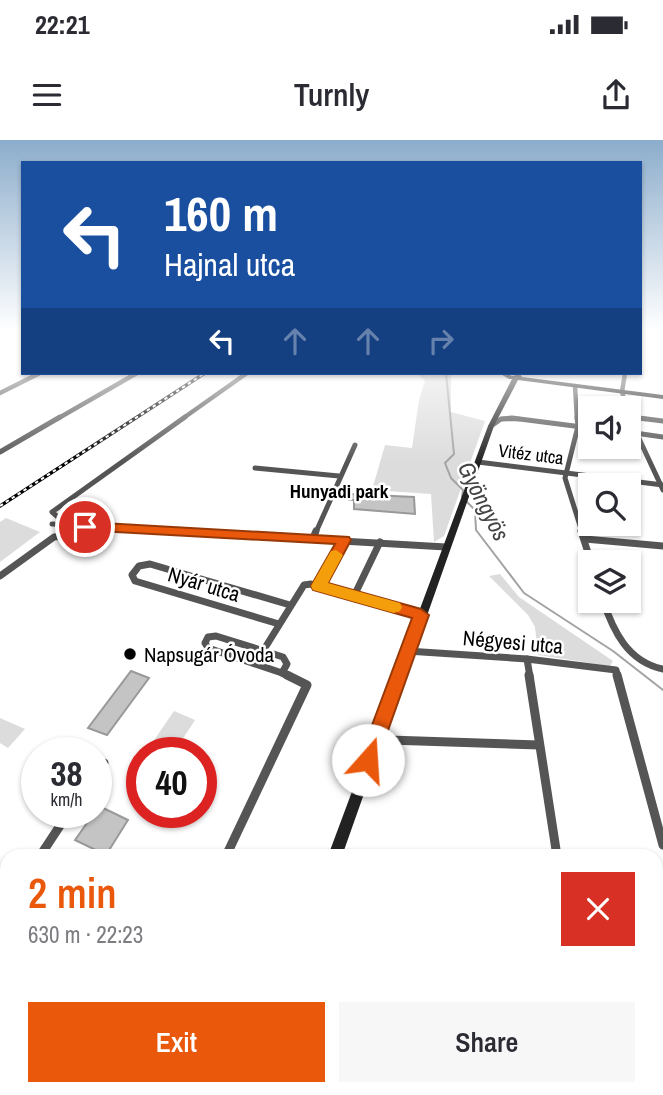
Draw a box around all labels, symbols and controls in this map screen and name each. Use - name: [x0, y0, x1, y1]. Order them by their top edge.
- text: 22:21: [35, 7, 90, 42]
- text: Turnly: [294, 73, 369, 116]
- icon: menu: [28, 76, 66, 114]
- icon: share: [597, 76, 635, 114]
- text: 160 m: [164, 180, 278, 246]
- icon: left: [49, 189, 140, 280]
- text: Hajnal utca: [164, 243, 295, 286]
- icon: left: [203, 322, 241, 360]
- icon: ahead: [276, 322, 314, 360]
- icon: ahead: [349, 322, 387, 360]
- icon: right: [422, 322, 460, 360]
- map controls: [578, 396, 641, 613]
- button: sound: [578, 396, 641, 459]
- street label: Vitéz utca: [497, 438, 565, 470]
- water label: Gyöngyös: [451, 456, 517, 546]
- button: search: [578, 473, 641, 536]
- district label: Hunyadi park: [290, 478, 389, 504]
- pin: [55, 497, 115, 557]
- icon: arrive: [66, 508, 104, 546]
- button: layers: [578, 550, 641, 613]
- street label: Nyár utca: [165, 559, 244, 609]
- street label: Négyesi utca: [462, 623, 565, 661]
- place label: Napsugár Óvoda: [144, 640, 275, 669]
- marker: Napsugár Óvoda: [122, 646, 138, 662]
- position arrow: [331, 723, 405, 797]
- speed limit sign: 40: [126, 737, 217, 828]
- text: 38: [51, 750, 82, 797]
- text: km/h: [51, 787, 83, 812]
- text: 2 min: [28, 865, 117, 921]
- button: close: [561, 872, 635, 946]
- text: 630 m · 22:23: [28, 919, 143, 950]
- button: Exit: [28, 1002, 325, 1082]
- button: Share: [339, 1002, 635, 1082]

